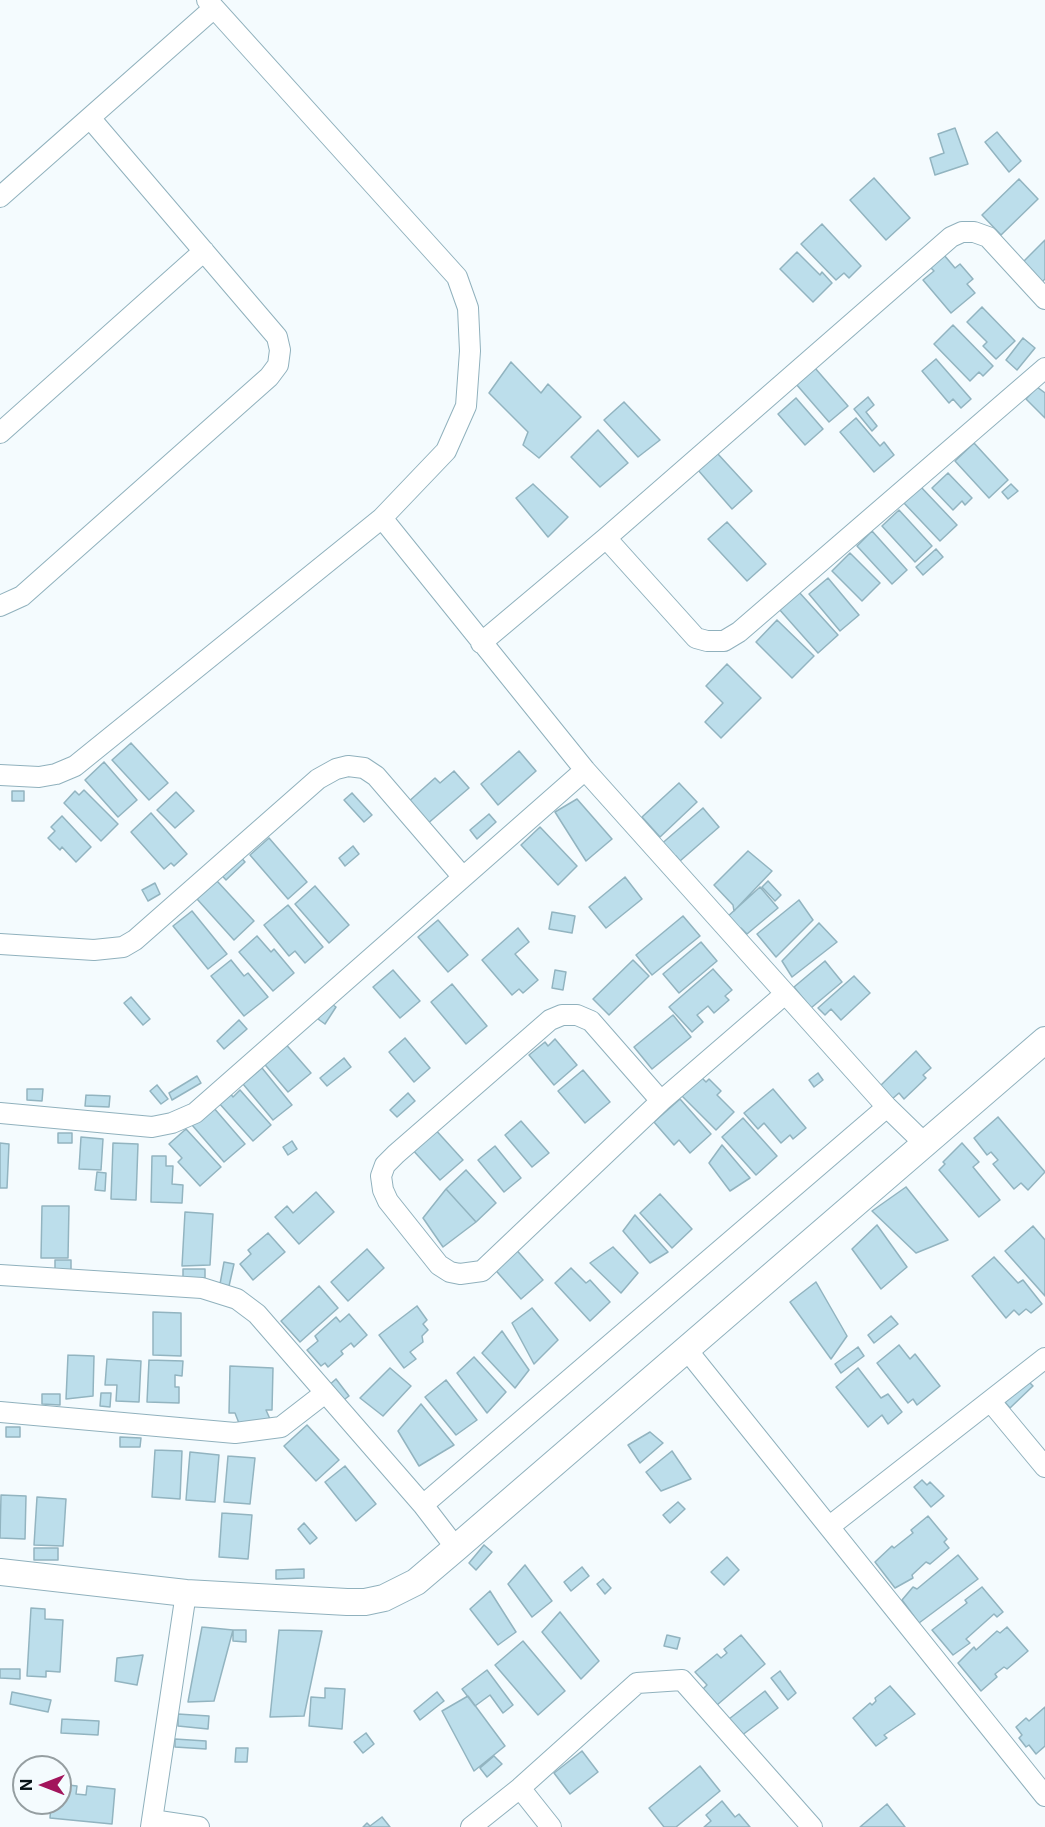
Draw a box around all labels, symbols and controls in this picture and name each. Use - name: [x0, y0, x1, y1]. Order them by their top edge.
- north arrow: [12, 1755, 72, 1815]
- text: N: [16, 1779, 36, 1791]

